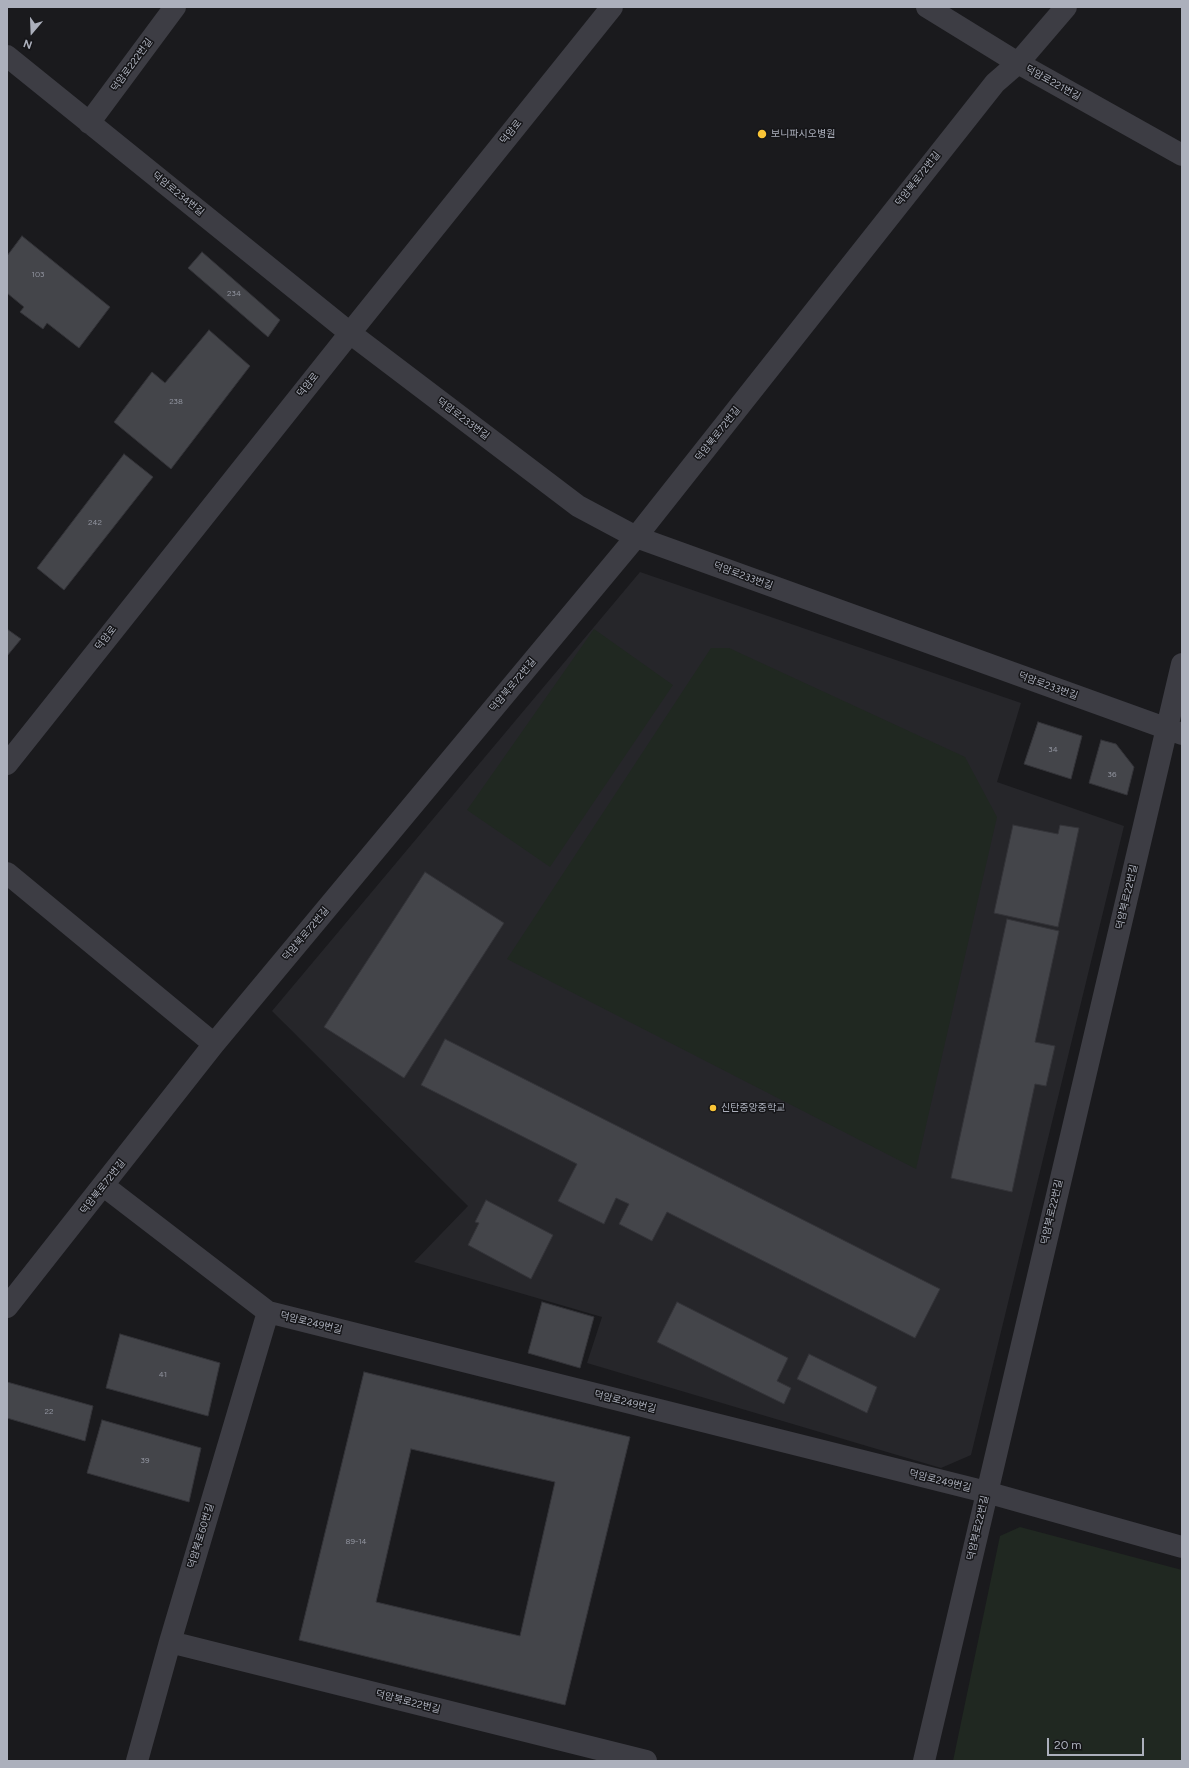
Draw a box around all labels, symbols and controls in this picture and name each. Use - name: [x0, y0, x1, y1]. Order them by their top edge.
- north arrow: [12, 12, 52, 52]
- text: N: [22, 36, 34, 51]
- street label: 덕암로222번길: [109, 36, 155, 94]
- street label: 덕암로221번길: [1023, 63, 1083, 103]
- street label: 덕암로: [498, 117, 524, 147]
- marker: 보니파시오병원: [756, 128, 768, 140]
- place label: 보니파시오병원: [771, 128, 835, 140]
- street label: 덕암북로72번길: [893, 149, 943, 209]
- street label: 덕암로234번길: [150, 169, 206, 219]
- house number: 103: [32, 270, 44, 280]
- house number: 234: [227, 289, 241, 299]
- street label: 덕암로: [295, 370, 321, 400]
- street label: 덕암로233번길: [434, 395, 492, 443]
- house number: 238: [169, 397, 183, 407]
- street label: 덕암북로72번길: [693, 404, 743, 464]
- house number: 242: [88, 518, 102, 528]
- street label: 덕암로233번길: [712, 560, 774, 592]
- street label: 덕암로: [93, 623, 119, 653]
- street label: 덕암북로72번길: [487, 656, 539, 714]
- street label: 덕암로233번길: [1017, 670, 1079, 702]
- house number: 34: [1048, 745, 1058, 755]
- house number: 36: [1108, 770, 1116, 780]
- street label: 덕암북로22번길: [1114, 863, 1140, 931]
- street label: 덕암북로72번길: [280, 905, 332, 963]
- place label: 신탄중앙중학교: [721, 1102, 785, 1114]
- marker: 신탄중앙중학교: [708, 1103, 718, 1113]
- street label: 덕암북로72번길: [78, 1157, 128, 1217]
- street label: 덕암북로22번길: [1039, 1178, 1065, 1246]
- street label: 덕암로249번길: [279, 1310, 343, 1336]
- house number: 41: [159, 1370, 167, 1380]
- street label: 덕암로249번길: [593, 1389, 657, 1415]
- house number: 22: [45, 1407, 53, 1417]
- house number: 39: [141, 1456, 149, 1466]
- street label: 덕암로249번길: [908, 1468, 972, 1494]
- street label: 덕암북로22번길: [965, 1494, 991, 1562]
- street label: 덕암북로60번길: [185, 1502, 217, 1570]
- house number: 89-14: [345, 1537, 367, 1547]
- street label: 덕암북로22번길: [374, 1688, 442, 1716]
- scale bar: [1049, 1730, 1146, 1756]
- text: 20 m: [1054, 1738, 1082, 1752]

